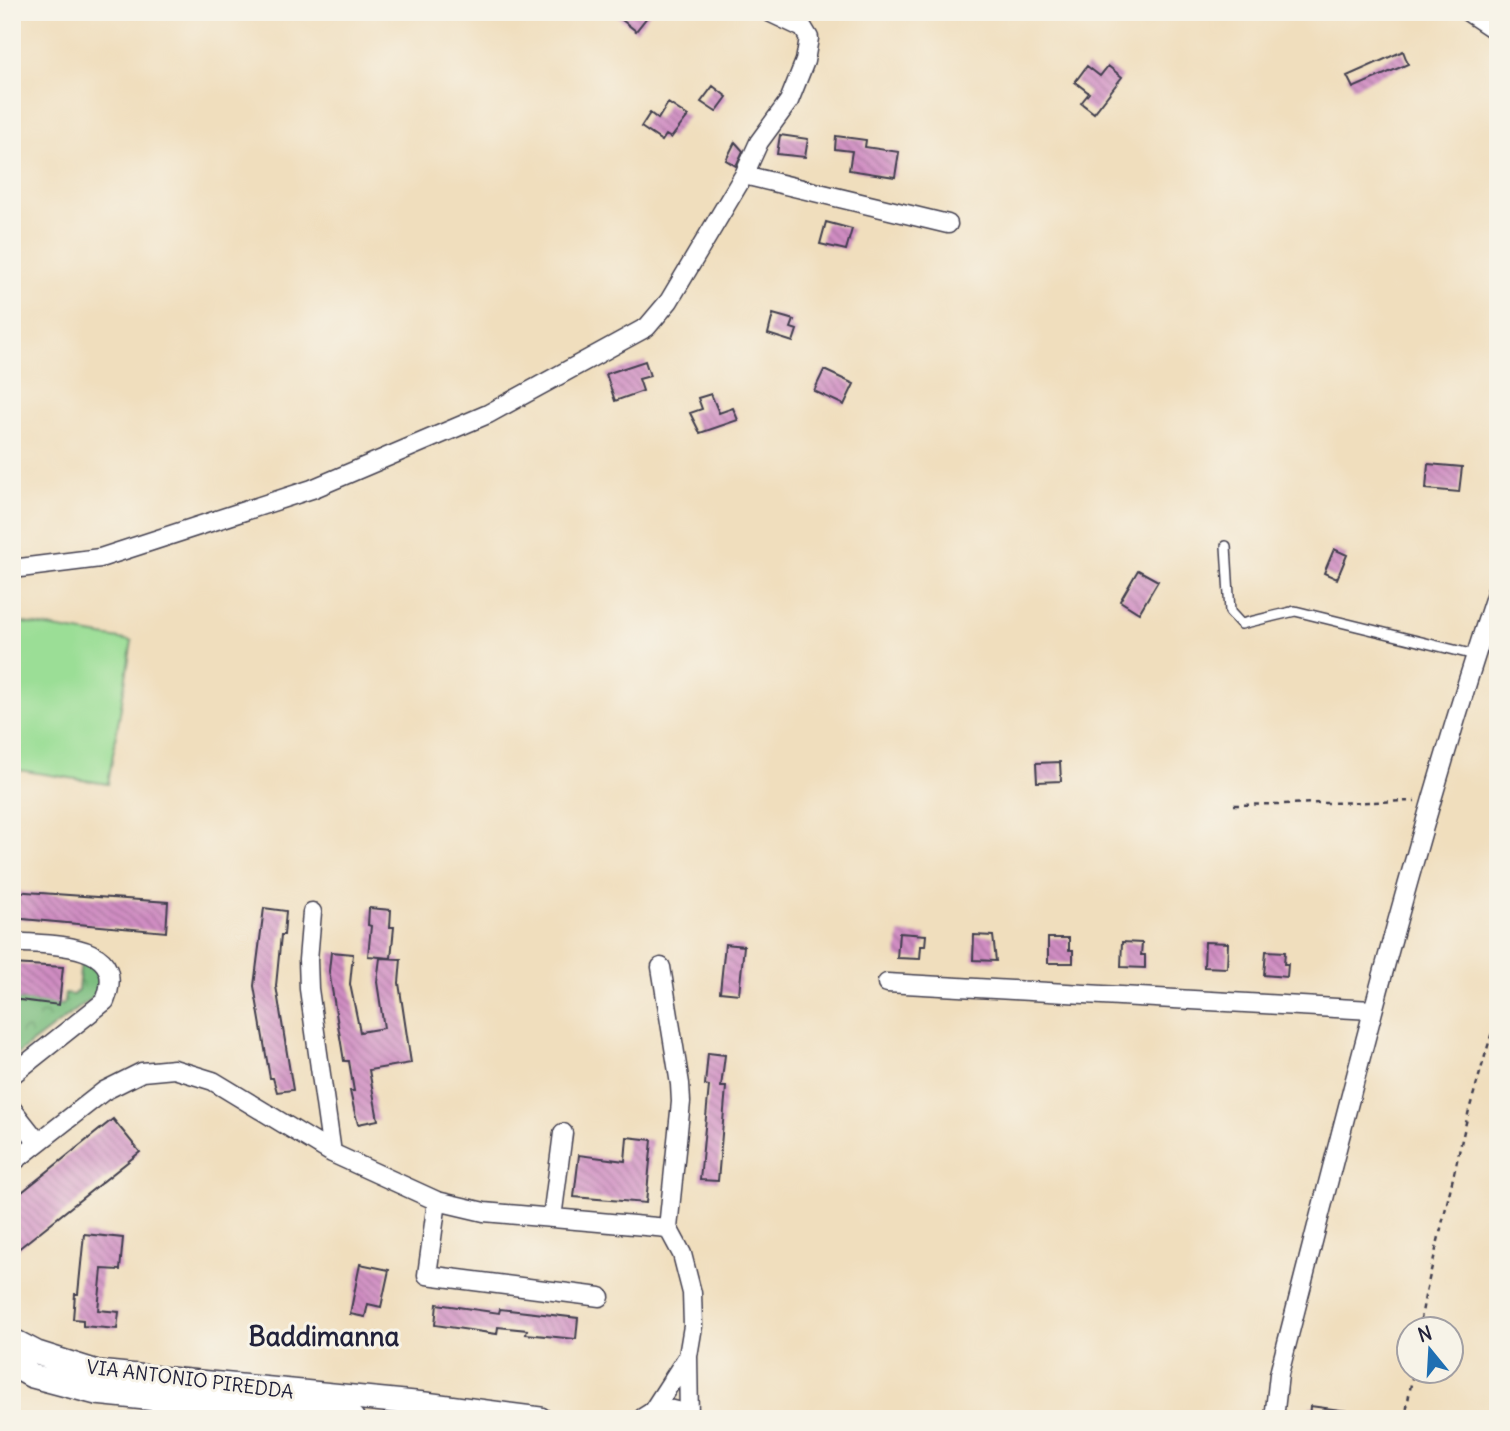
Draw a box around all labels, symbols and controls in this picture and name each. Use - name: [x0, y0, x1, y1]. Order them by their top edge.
- north arrow: [1394, 1316, 1464, 1386]
- district label: Baddimanna: [249, 1320, 400, 1353]
- text: N: [1415, 1320, 1435, 1347]
- street label: VIA ANTONIO PIREDDA: [85, 1354, 295, 1404]

